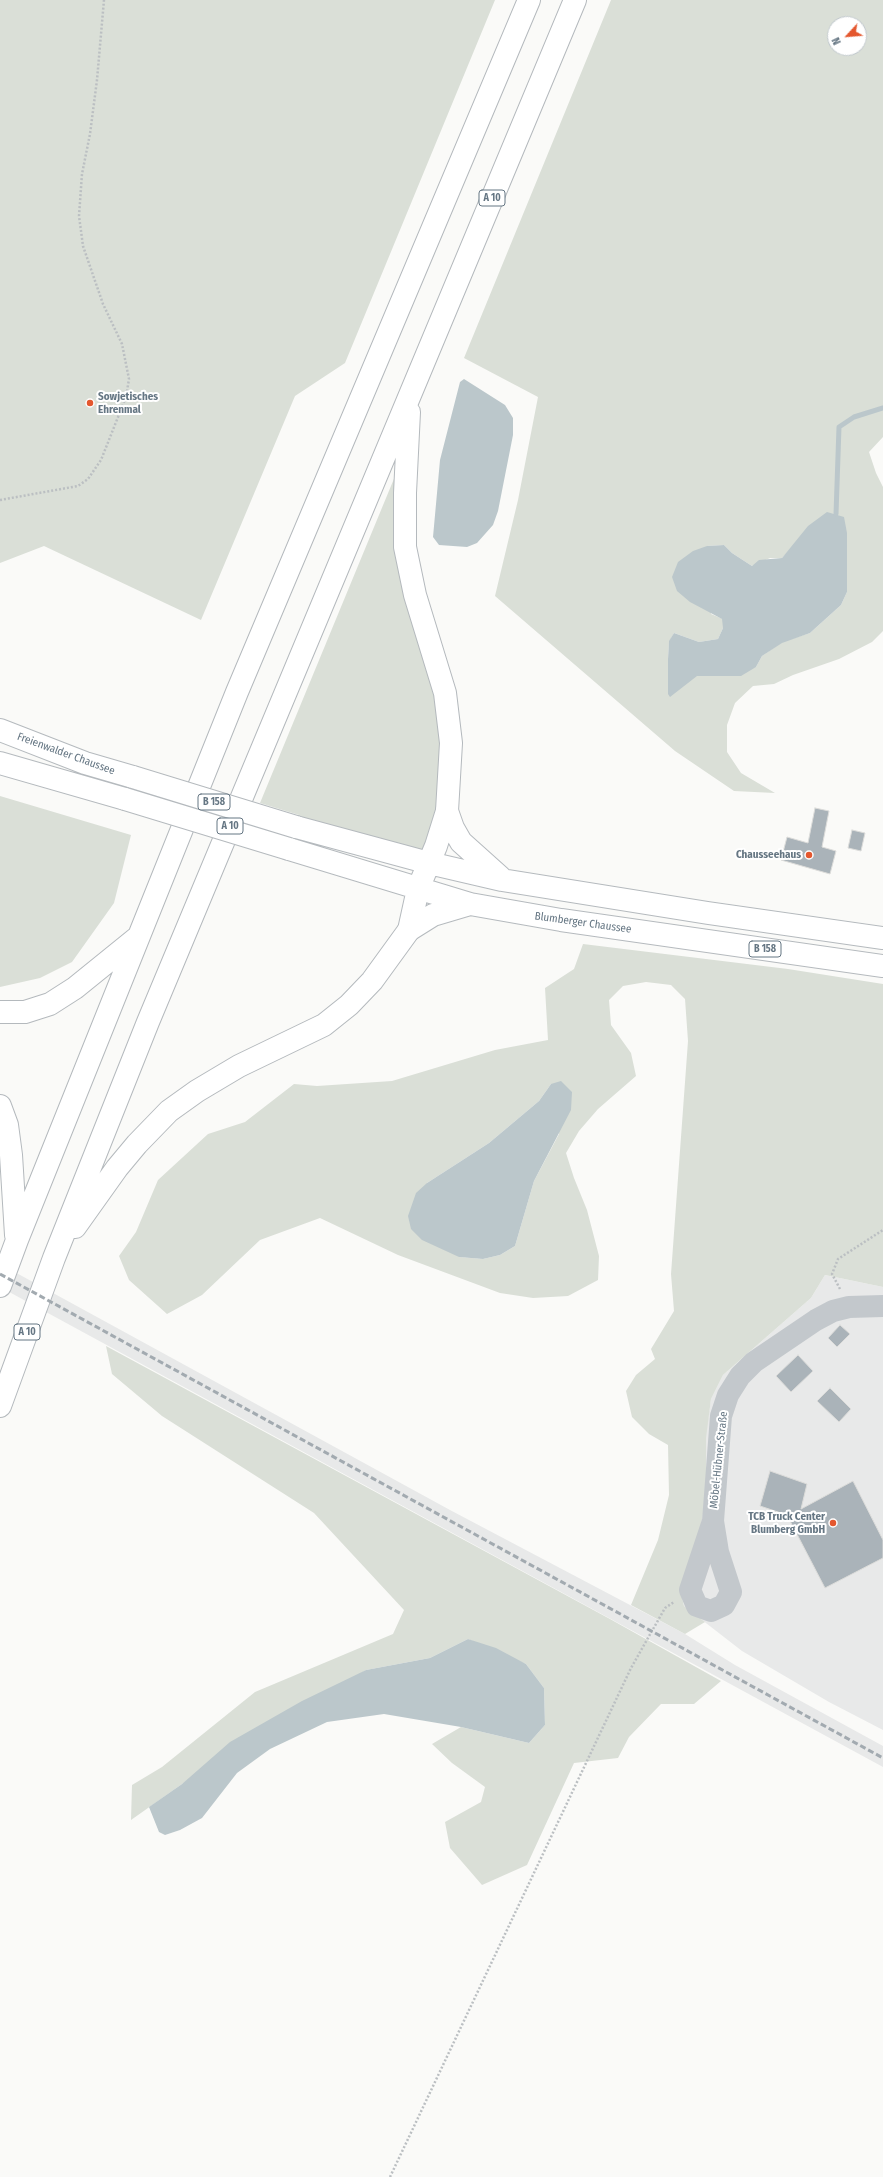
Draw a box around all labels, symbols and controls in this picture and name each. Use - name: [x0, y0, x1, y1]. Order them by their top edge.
- north arrow: [827, 16, 867, 56]
- text: N: [829, 35, 844, 47]
- road number: A 10: [479, 190, 505, 206]
- place label: Sowjetisches Ehrenmal: [98, 390, 158, 416]
- marker: Sowjetisches Ehrenmal: [85, 398, 95, 408]
- street label: Freienwalder Chaussee: [15, 730, 117, 778]
- road number: B 158: [198, 794, 230, 810]
- road number: A 10: [217, 818, 243, 834]
- place label: Chausseehaus: [736, 848, 801, 862]
- marker: Chausseehaus: [804, 850, 814, 860]
- street label: Blumberger Chaussee: [534, 910, 632, 936]
- road number: B 158: [749, 941, 781, 957]
- road number: A 10: [14, 1324, 40, 1340]
- street label: Möbel-Hübner-Straße: [707, 1411, 731, 1509]
- place label: TCB Truck Center Blumberg GmbH: [748, 1510, 825, 1536]
- marker: TCB Truck Center Blumberg GmbH: [828, 1518, 838, 1528]

